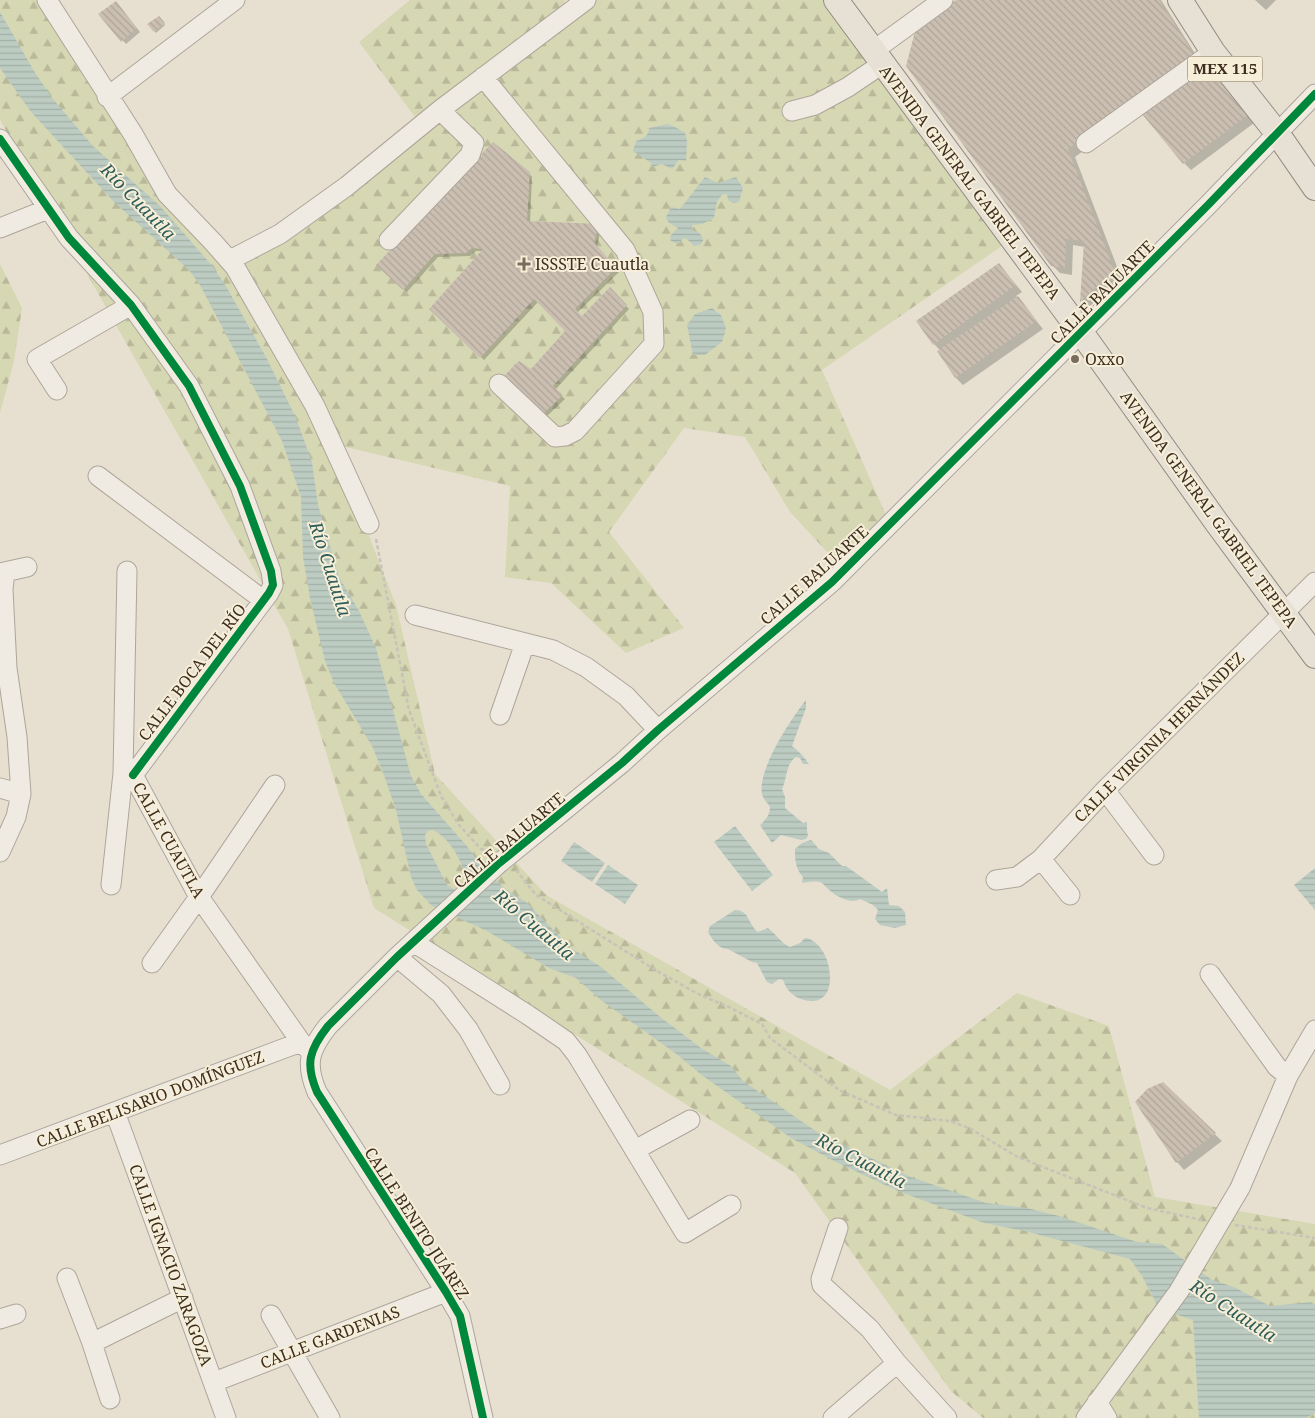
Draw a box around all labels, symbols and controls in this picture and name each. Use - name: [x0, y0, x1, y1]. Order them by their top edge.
- road number: MEX 115: [1188, 56, 1262, 82]
- street label: AVENIDA GENERAL GABRIEL TEPEPA: [874, 60, 1066, 304]
- water label: Río Cuautla: [95, 157, 182, 245]
- street label: CALLE BALUARTE: [1045, 235, 1159, 349]
- place label: ISSSTE Cuautla: [535, 253, 649, 275]
- marker: ISSSTE Cuautla: [517, 257, 531, 271]
- place label: Oxxo: [1085, 348, 1125, 370]
- marker: Oxxo: [1069, 353, 1081, 365]
- street label: AVENIDA GENERAL GABRIEL TEPEPA: [1115, 386, 1303, 633]
- water label: Río Cuautla: [304, 517, 358, 620]
- street label: CALLE BALUARTE: [755, 520, 873, 630]
- street label: CALLE BOCA DEL RÍO: [133, 599, 251, 745]
- street label: CALLE VIRGINIA HERNÁNDEZ: [1069, 647, 1249, 827]
- street label: CALLE CUAUTLA: [128, 778, 210, 903]
- street label: CALLE BALUARTE: [449, 787, 569, 893]
- water label: Río Cuautla: [489, 883, 580, 965]
- street label: CALLE BELISARIO DOMÍNGUEZ: [33, 1045, 267, 1153]
- water label: Río Cuautla: [811, 1127, 911, 1193]
- street label: CALLE BENITO JUÁREZ: [359, 1143, 475, 1303]
- street label: CALLE IGNACIO ZARAGOZA: [124, 1161, 218, 1370]
- water label: Río Cuautla: [1185, 1273, 1282, 1347]
- street label: CALLE GARDENIAS: [257, 1300, 403, 1374]

